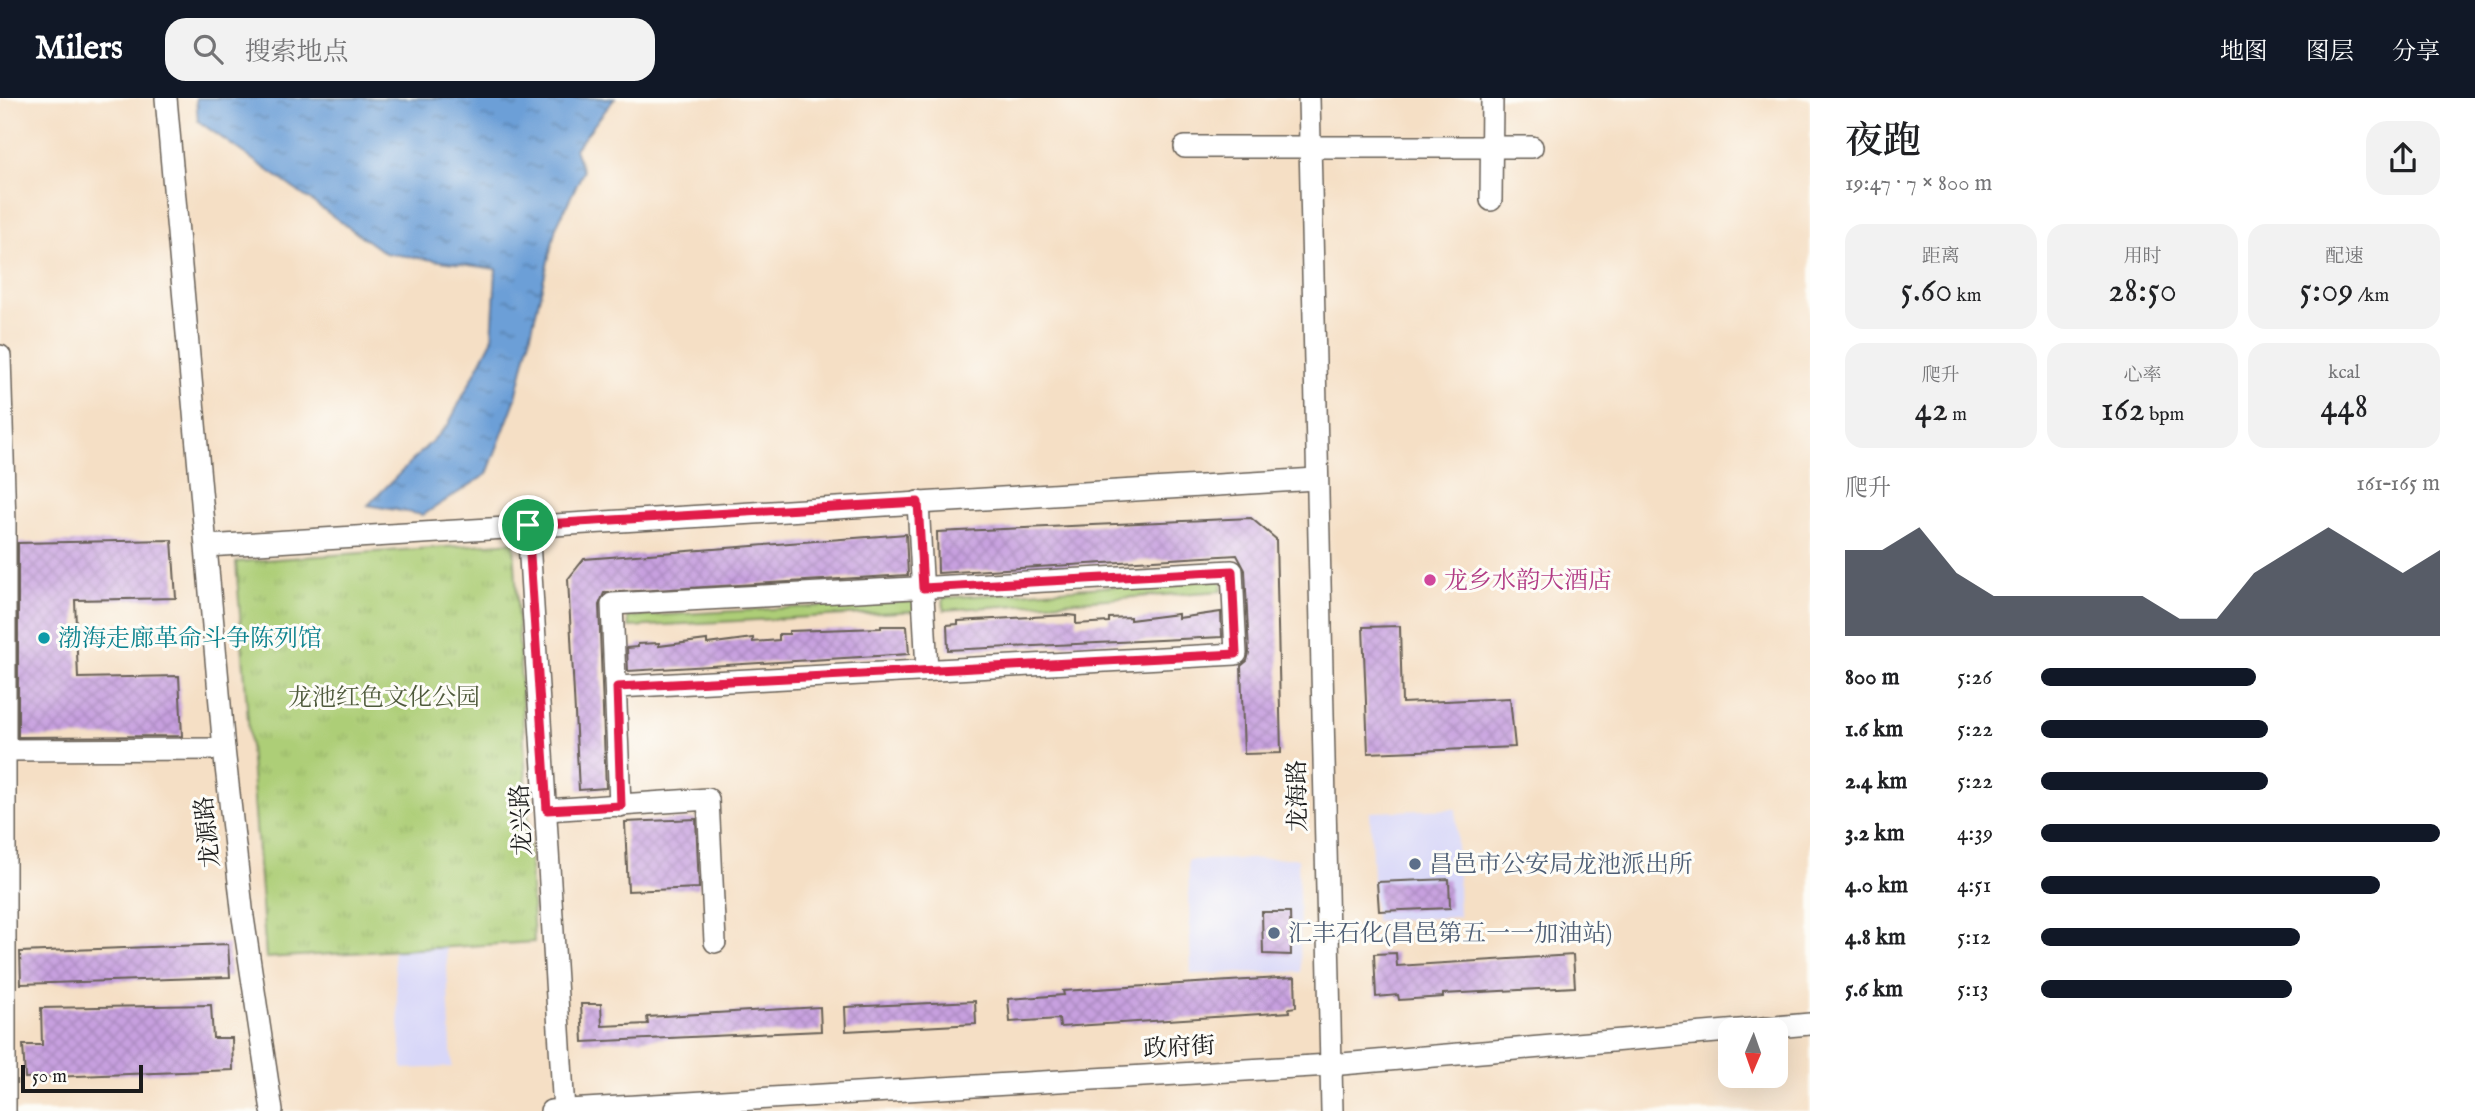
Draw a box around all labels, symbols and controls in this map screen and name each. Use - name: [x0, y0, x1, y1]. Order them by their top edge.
- search box: [165, 18, 655, 81]
- text: Milers: [35, 28, 123, 70]
- icon: search: [189, 30, 227, 68]
- text: 搜索地点: [245, 36, 349, 69]
- text: 地图: [2220, 37, 2268, 68]
- text: 图层: [2306, 37, 2354, 68]
- text: 分享: [2392, 37, 2440, 68]
- text: 夜跑: [1845, 119, 1921, 167]
- button: share: [2366, 121, 2440, 195]
- text: 19:47 · 7 × 800 m: [1845, 169, 1992, 198]
- text: 距离: [1922, 245, 1960, 269]
- text: 用时: [2123, 245, 2162, 269]
- text: 配速: [2325, 245, 2363, 269]
- text: 5.60: [1900, 269, 1952, 314]
- text: 28:50: [2108, 269, 2177, 314]
- text: 5:09: [2299, 269, 2354, 314]
- text: km: [1952, 284, 1981, 308]
- text: /km: [2354, 284, 2389, 308]
- text: kcal: [2328, 361, 2360, 385]
- text: 爬升: [1922, 364, 1960, 388]
- text: 心率: [2123, 364, 2162, 388]
- text: 448: [2320, 385, 2368, 430]
- text: 42: [1915, 388, 1948, 433]
- text: 162: [2101, 388, 2145, 433]
- text: m: [1948, 403, 1967, 427]
- text: bpm: [2145, 403, 2184, 427]
- text: 161–165 m: [2356, 469, 2440, 498]
- text: 爬升: [1845, 474, 1891, 503]
- pin: [498, 495, 558, 555]
- icon: arrive: [509, 506, 547, 544]
- place label: 龙乡水韵大酒店: [1444, 566, 1612, 597]
- marker: 龙乡水韵大酒店: [1422, 572, 1438, 588]
- place label: 渤海走廊革命斗争陈列馆: [58, 624, 322, 655]
- marker: 渤海走廊革命斗争陈列馆: [36, 630, 52, 646]
- text: 800 m: [1845, 663, 1899, 692]
- text: 5:26: [1957, 663, 1992, 692]
- park label: 龙池红色文化公园: [288, 683, 480, 714]
- text: 1.6 km: [1845, 715, 1903, 744]
- text: 5:22: [1957, 715, 1993, 744]
- street label: 龙海路: [1282, 760, 1315, 832]
- text: 2.4 km: [1845, 767, 1907, 796]
- text: 5:22: [1957, 767, 1993, 796]
- street label: 龙兴路: [505, 783, 540, 857]
- street label: 龙源路: [189, 794, 228, 869]
- text: 3.2 km: [1845, 819, 1904, 848]
- text: 4:39: [1957, 819, 1993, 848]
- place label: 昌邑市公安局龙池派出所: [1429, 850, 1693, 881]
- marker: 昌邑市公安局龙池派出所: [1407, 856, 1423, 872]
- text: 4.0 km: [1845, 871, 1908, 900]
- text: 4:51: [1957, 871, 1991, 900]
- place label: 汇丰石化(昌邑第五一一加油站): [1288, 919, 1612, 950]
- text: 4.8 km: [1845, 923, 1906, 952]
- text: 5:12: [1957, 923, 1991, 952]
- marker: 汇丰石化(昌邑第五一一加油站): [1266, 925, 1282, 941]
- text: 5.6 km: [1845, 975, 1903, 1004]
- text: 5:13: [1957, 975, 1989, 1004]
- north arrow: [1718, 1018, 1788, 1088]
- map controls: [1718, 1018, 1788, 1088]
- street label: 政府街: [1142, 1031, 1216, 1066]
- scale bar: [21, 1062, 144, 1094]
- text: 50 m: [32, 1065, 67, 1089]

